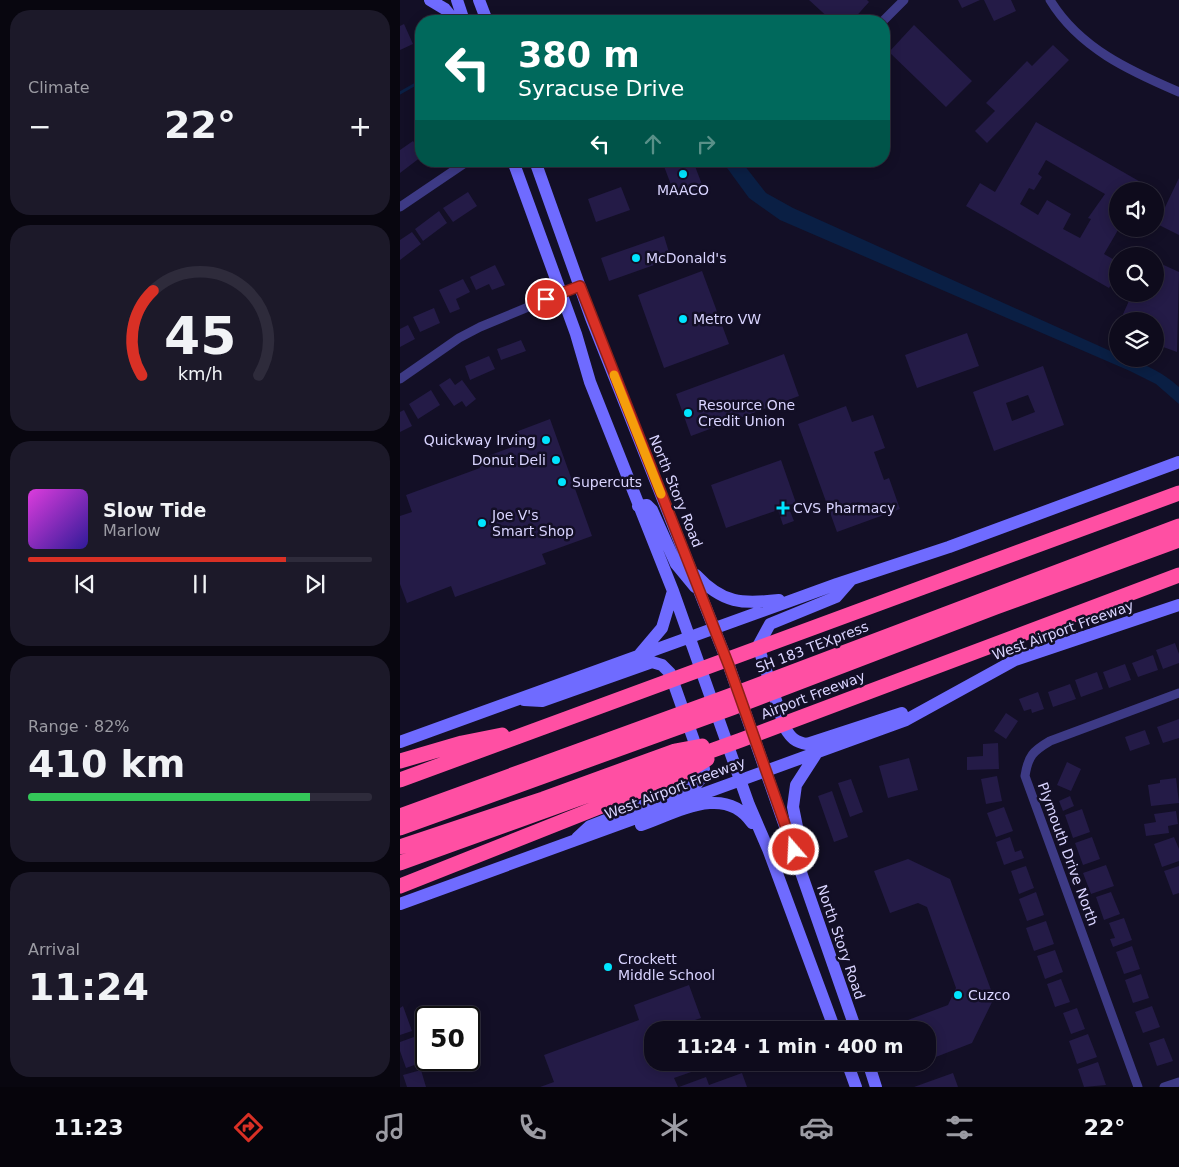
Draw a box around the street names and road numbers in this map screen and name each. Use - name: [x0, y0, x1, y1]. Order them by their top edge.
- street label: North Story Road: [646, 432, 706, 550]
- street label: West Airport Freeway: [990, 597, 1136, 663]
- street label: SH 183 TEXpress: [753, 618, 871, 676]
- street label: Airport Freeway: [759, 668, 867, 722]
- street label: West Airport Freeway: [602, 754, 748, 822]
- street label: Plymouth Drive North: [1035, 780, 1101, 928]
- street label: North Story Road: [814, 883, 868, 1001]

